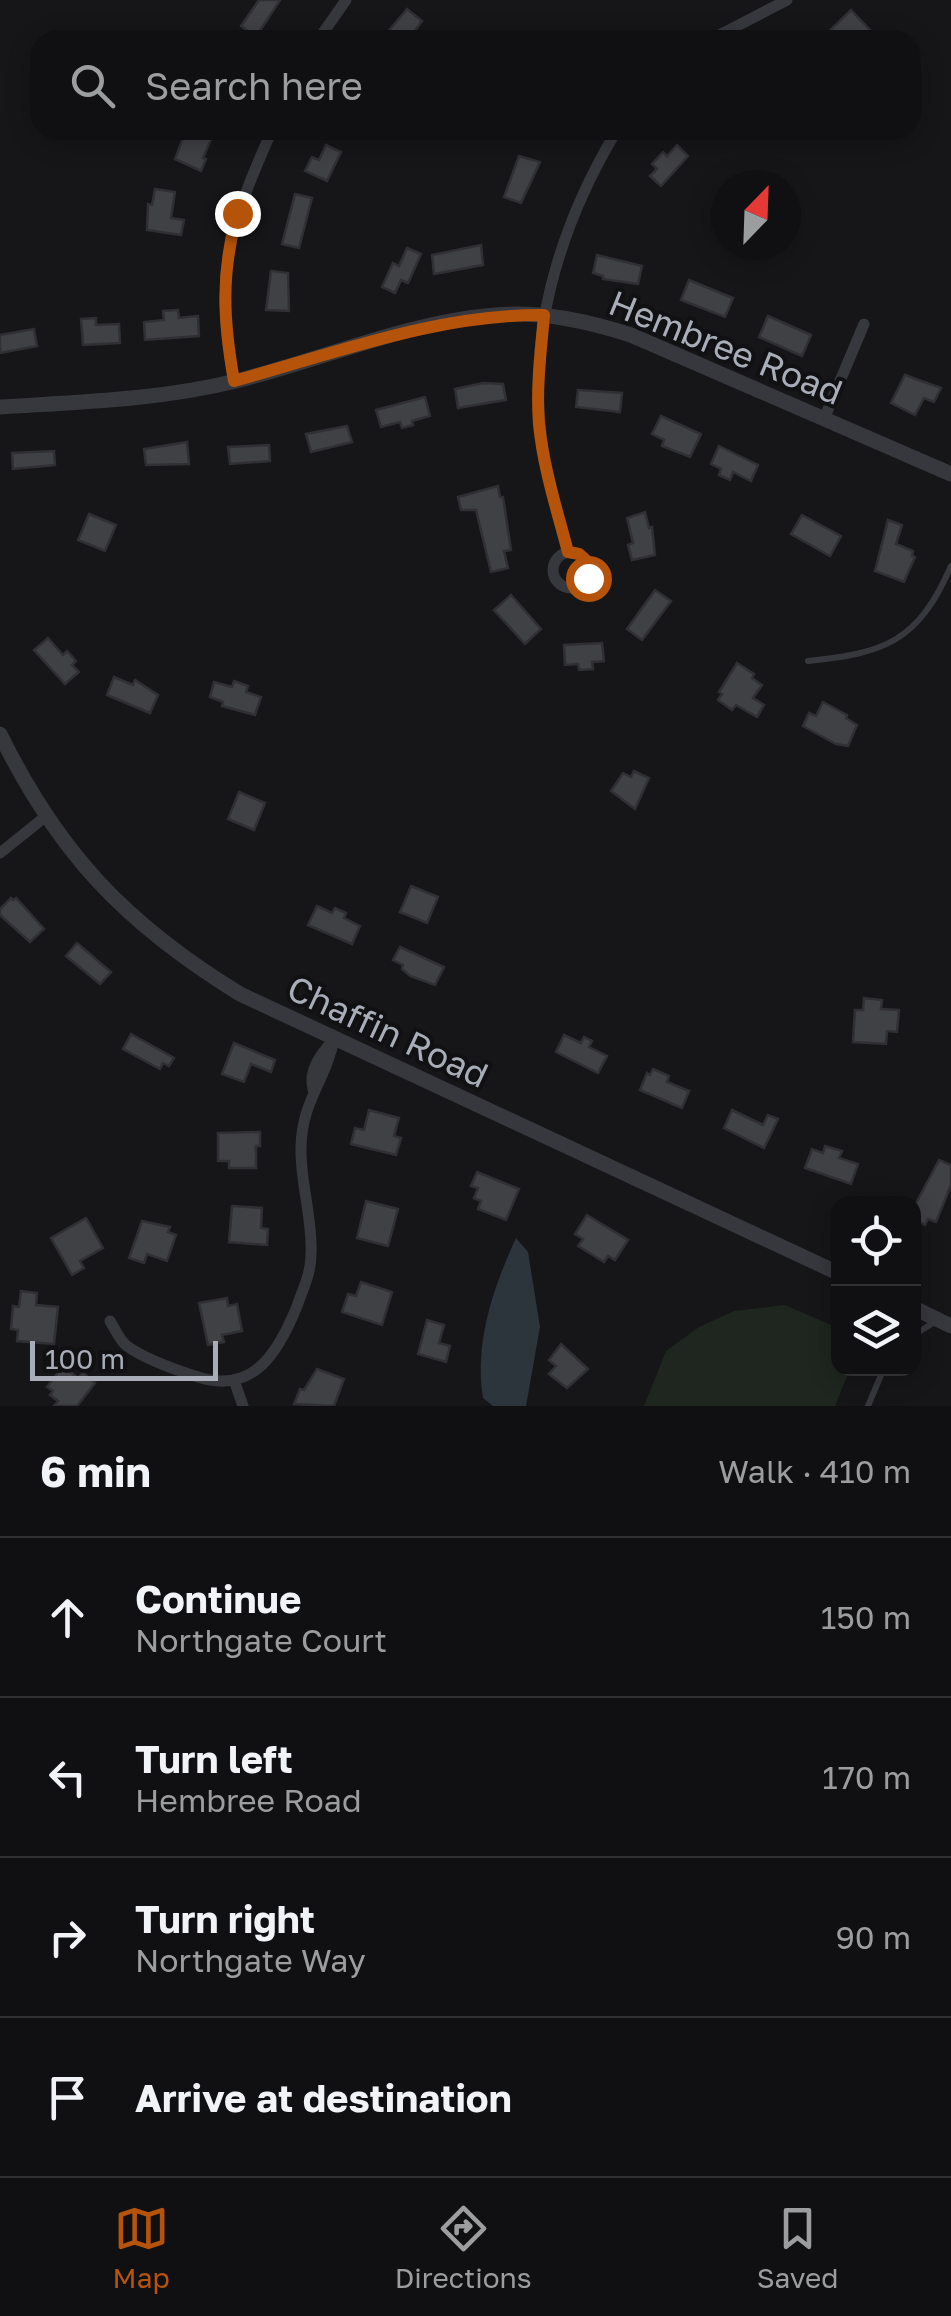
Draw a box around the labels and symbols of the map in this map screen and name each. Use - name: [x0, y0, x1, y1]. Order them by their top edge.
- north arrow: [711, 170, 801, 260]
- route end: [215, 191, 261, 237]
- street label: Hembree Road: [603, 281, 849, 413]
- route start: [566, 556, 612, 602]
- street label: Chaffin Road: [281, 966, 495, 1096]
- scale bar: [30, 1336, 218, 1380]

